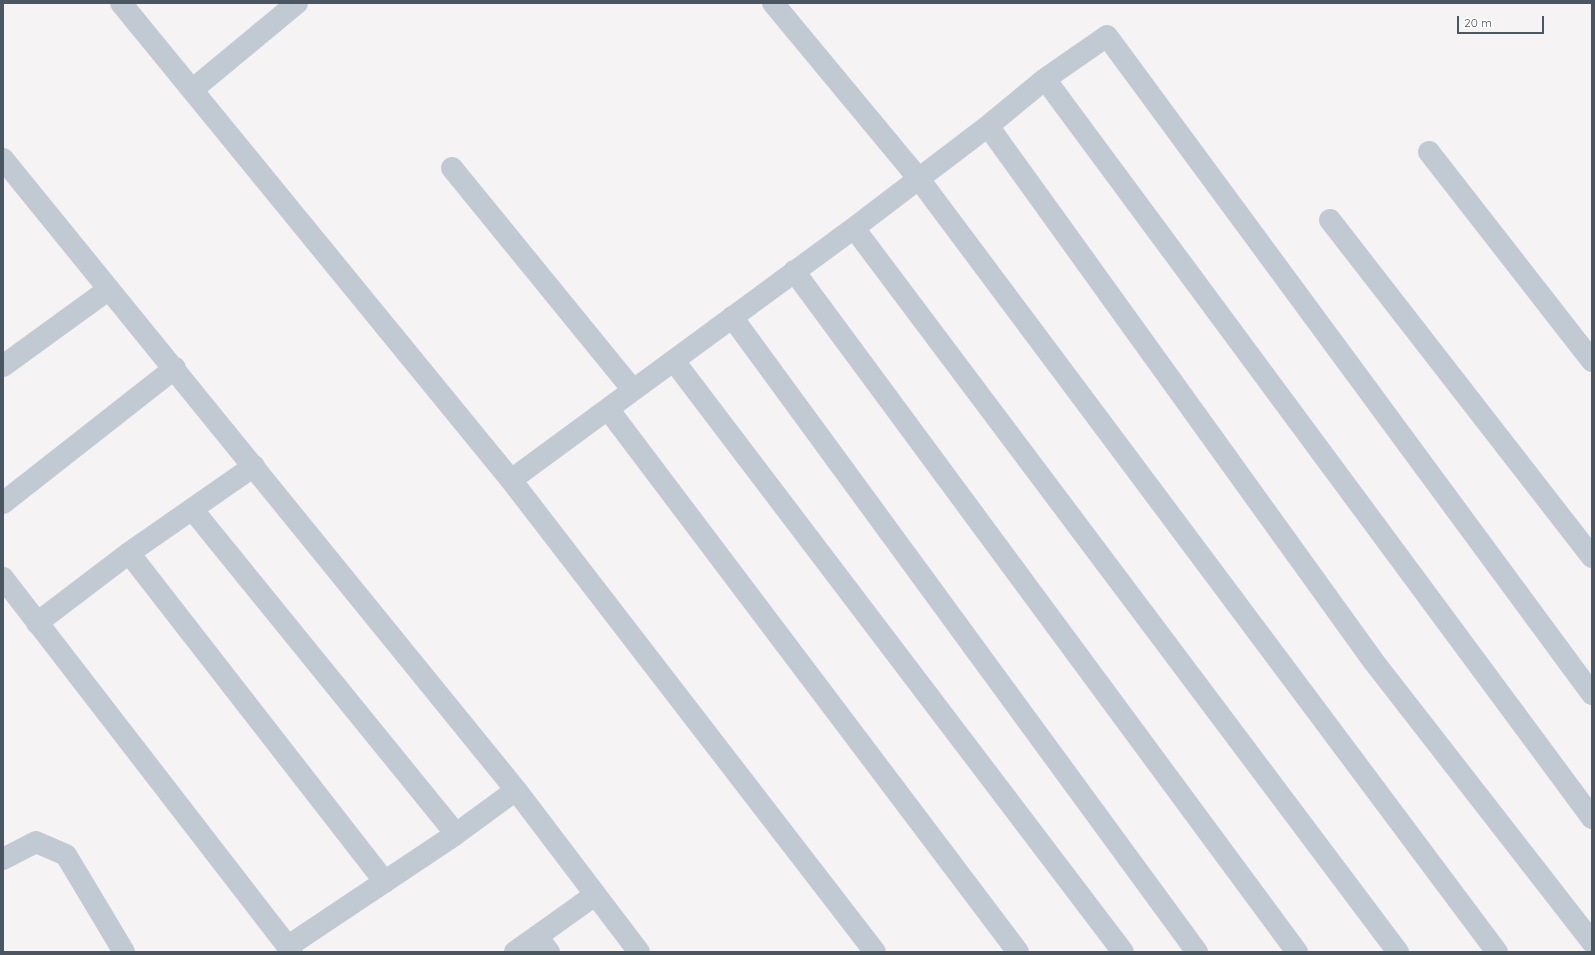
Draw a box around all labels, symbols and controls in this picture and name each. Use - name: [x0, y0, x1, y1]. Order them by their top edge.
- scale bar: [1459, 8, 1546, 34]
- text: 20 m: [1464, 15, 1492, 30]

